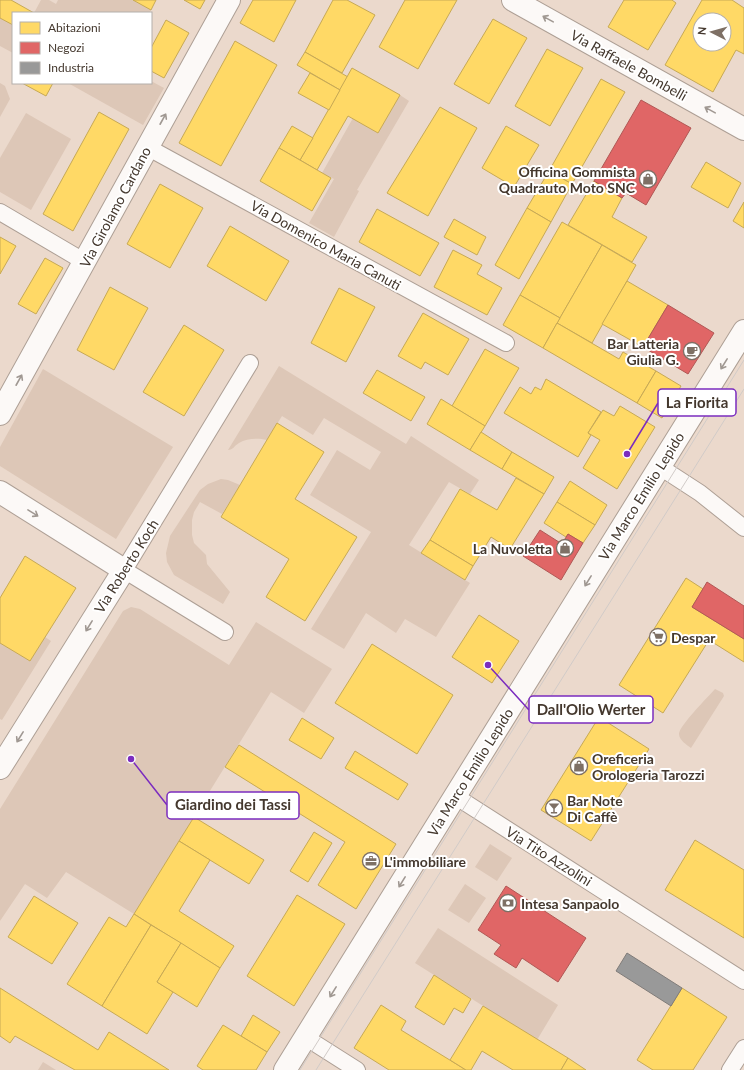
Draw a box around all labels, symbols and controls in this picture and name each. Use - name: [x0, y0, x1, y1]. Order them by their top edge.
- legend: [12, 12, 152, 84]
- north arrow: [692, 12, 732, 52]
- one-way arrow: [542, 15, 554, 23]
- text: Abitazioni: [48, 20, 101, 35]
- street label: Via Raffaele Bombelli: [568, 26, 690, 104]
- text: N: [695, 26, 708, 36]
- text: Negozi: [48, 40, 85, 55]
- text: Industria: [48, 60, 94, 75]
- one-way arrow: [704, 106, 716, 114]
- one-way arrow: [159, 113, 167, 125]
- street label: Via Girolamo Cardano: [76, 144, 154, 270]
- place label: Officina Gommista Quadrauto Moto SNC: [499, 163, 636, 196]
- shop icon: Officina Gommista Quadrauto Moto SNC: [638, 169, 658, 189]
- street label: Via Domenico Maria Canuti: [248, 197, 404, 293]
- place label: Bar Latteria Giulia G.: [607, 335, 679, 368]
- cafe icon: Bar Latteria Giulia G.: [682, 341, 702, 361]
- one-way arrow: [719, 358, 727, 370]
- one-way arrow: [16, 374, 23, 386]
- callout: La Fiorita: [658, 389, 736, 416]
- text: La Fiorita: [666, 393, 728, 411]
- street label: Via Marco Emilio Lepido: [595, 429, 687, 563]
- one-way arrow: [27, 509, 39, 517]
- street label: Via Roberto Koch: [90, 516, 162, 616]
- shop icon: La Nuvoletta: [555, 538, 575, 558]
- place label: La Nuvoletta: [473, 540, 552, 557]
- one-way arrow: [584, 575, 592, 586]
- one-way arrow: [84, 621, 93, 632]
- supermarket icon: Despar: [648, 627, 668, 647]
- place label: Despar: [671, 629, 716, 646]
- callout: Dall'Olio Werter: [529, 696, 653, 723]
- text: Dall'Olio Werter: [537, 700, 646, 718]
- street label: Via Marco Emilio Lepido: [424, 705, 516, 839]
- one-way arrow: [15, 731, 23, 743]
- place label: Oreficeria Orologeria Tarozzi: [592, 750, 705, 783]
- shop icon: Oreficeria Orologeria Tarozzi: [569, 756, 589, 776]
- callout: Giardino dei Tassi: [167, 792, 299, 819]
- place label: Bar Note Di Caffè: [567, 792, 623, 825]
- text: Giardino dei Tassi: [175, 795, 291, 813]
- bar icon: Bar Note Di Caffè: [544, 798, 564, 818]
- street label: Via Tito Azzolini: [503, 823, 595, 889]
- office icon: L'immobiliare: [361, 851, 381, 871]
- place label: L'immobiliare: [384, 853, 467, 870]
- one-way arrow: [397, 876, 405, 888]
- bank icon: Intesa Sanpaolo: [498, 893, 518, 913]
- place label: Intesa Sanpaolo: [521, 895, 619, 912]
- one-way arrow: [329, 987, 337, 998]

